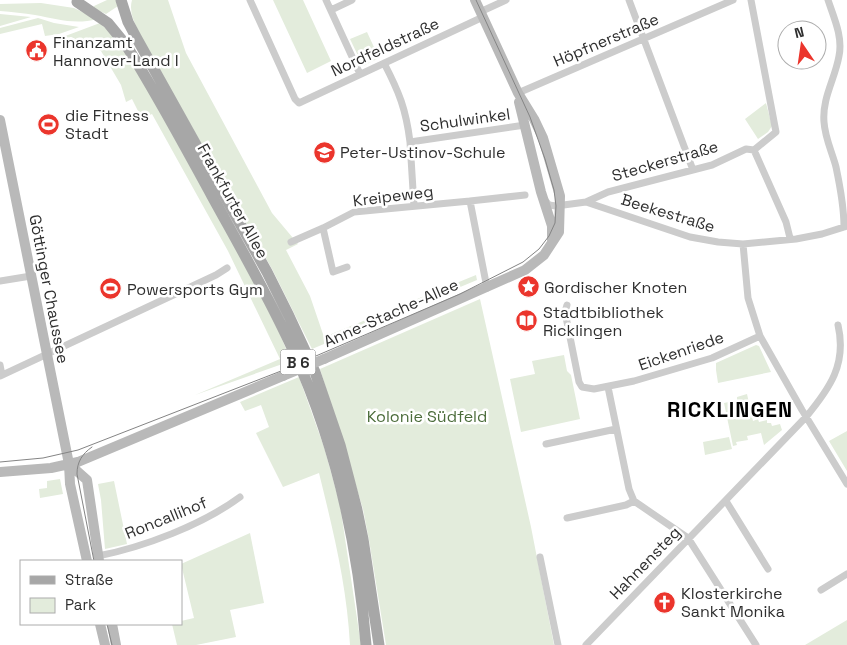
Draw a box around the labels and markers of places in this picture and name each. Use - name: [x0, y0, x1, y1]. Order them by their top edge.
- place label: Finanzamt Hannover-Land I: [53, 32, 179, 71]
- public building icon: Finanzamt Hannover-Land I: [25, 39, 49, 63]
- place label: die Fitness Stadt: [65, 105, 149, 144]
- sports icon: die Fitness Stadt: [37, 112, 61, 136]
- school or university icon: Peter-Ustinov-Schule: [312, 140, 336, 164]
- place label: Peter-Ustinov-Schule: [340, 142, 505, 163]
- place icon: Gordischer Knoten: [516, 275, 540, 299]
- sports icon: Powersports Gym: [99, 277, 123, 301]
- place label: Gordischer Knoten: [544, 277, 687, 298]
- place label: Powersports Gym: [127, 279, 263, 300]
- place label: Stadtbibliothek Ricklingen: [543, 302, 664, 341]
- library icon: Stadtbibliothek Ricklingen: [515, 309, 539, 333]
- place label: Klosterkirche Sankt Monika: [681, 583, 785, 622]
- church icon: Klosterkirche Sankt Monika: [653, 590, 677, 614]

